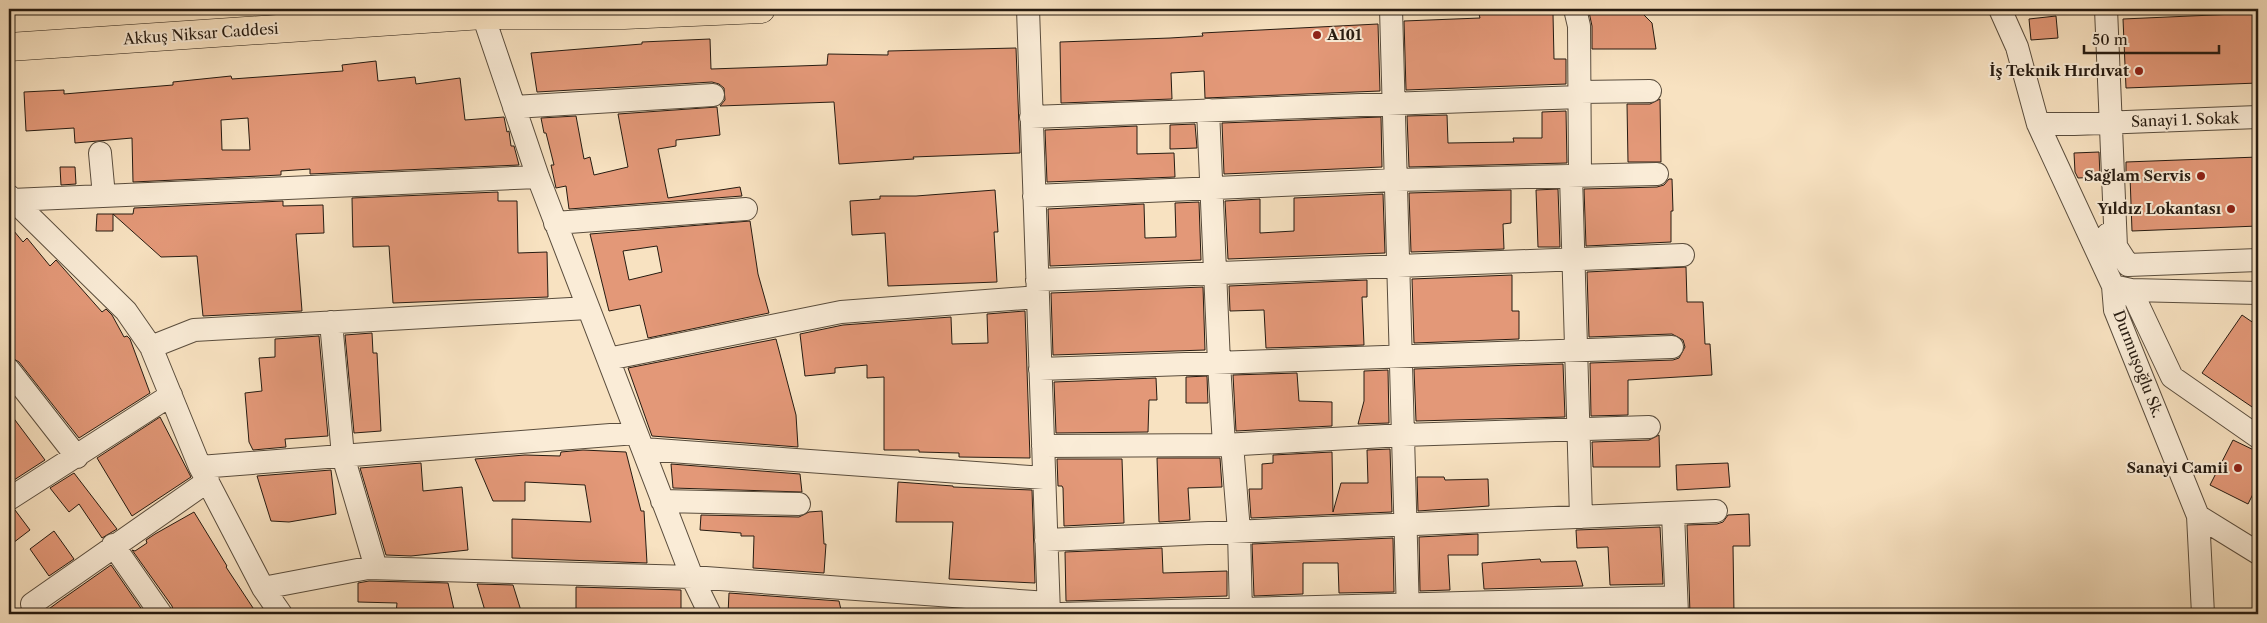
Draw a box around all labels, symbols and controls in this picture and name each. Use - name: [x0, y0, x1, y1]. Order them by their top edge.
- street label: Akkuş Niksar Caddesi: [122, 19, 280, 48]
- scale bar: [2084, 22, 2220, 54]
- place label: A101: [1326, 25, 1362, 44]
- marker: A101: [1311, 29, 1323, 41]
- text: 50 m: [2092, 30, 2128, 49]
- place label: İş Teknik Hırdıvat: [1989, 61, 2129, 80]
- marker: İş Teknik Hırdıvat: [2133, 65, 2145, 77]
- street label: Sanayi 1. Sokak: [2131, 108, 2241, 131]
- place label: Sağlam Servis: [2084, 166, 2191, 185]
- marker: Sağlam Servis: [2195, 170, 2207, 182]
- place label: Yıldız Lokantası: [2096, 199, 2222, 218]
- marker: Yıldız Lokantası: [2225, 203, 2237, 215]
- street label: Durmuşoğlu Sk.: [2109, 307, 2168, 420]
- place label: Sanayi Camii: [2126, 458, 2229, 477]
- marker: Sanayi Camii: [2232, 462, 2244, 474]

